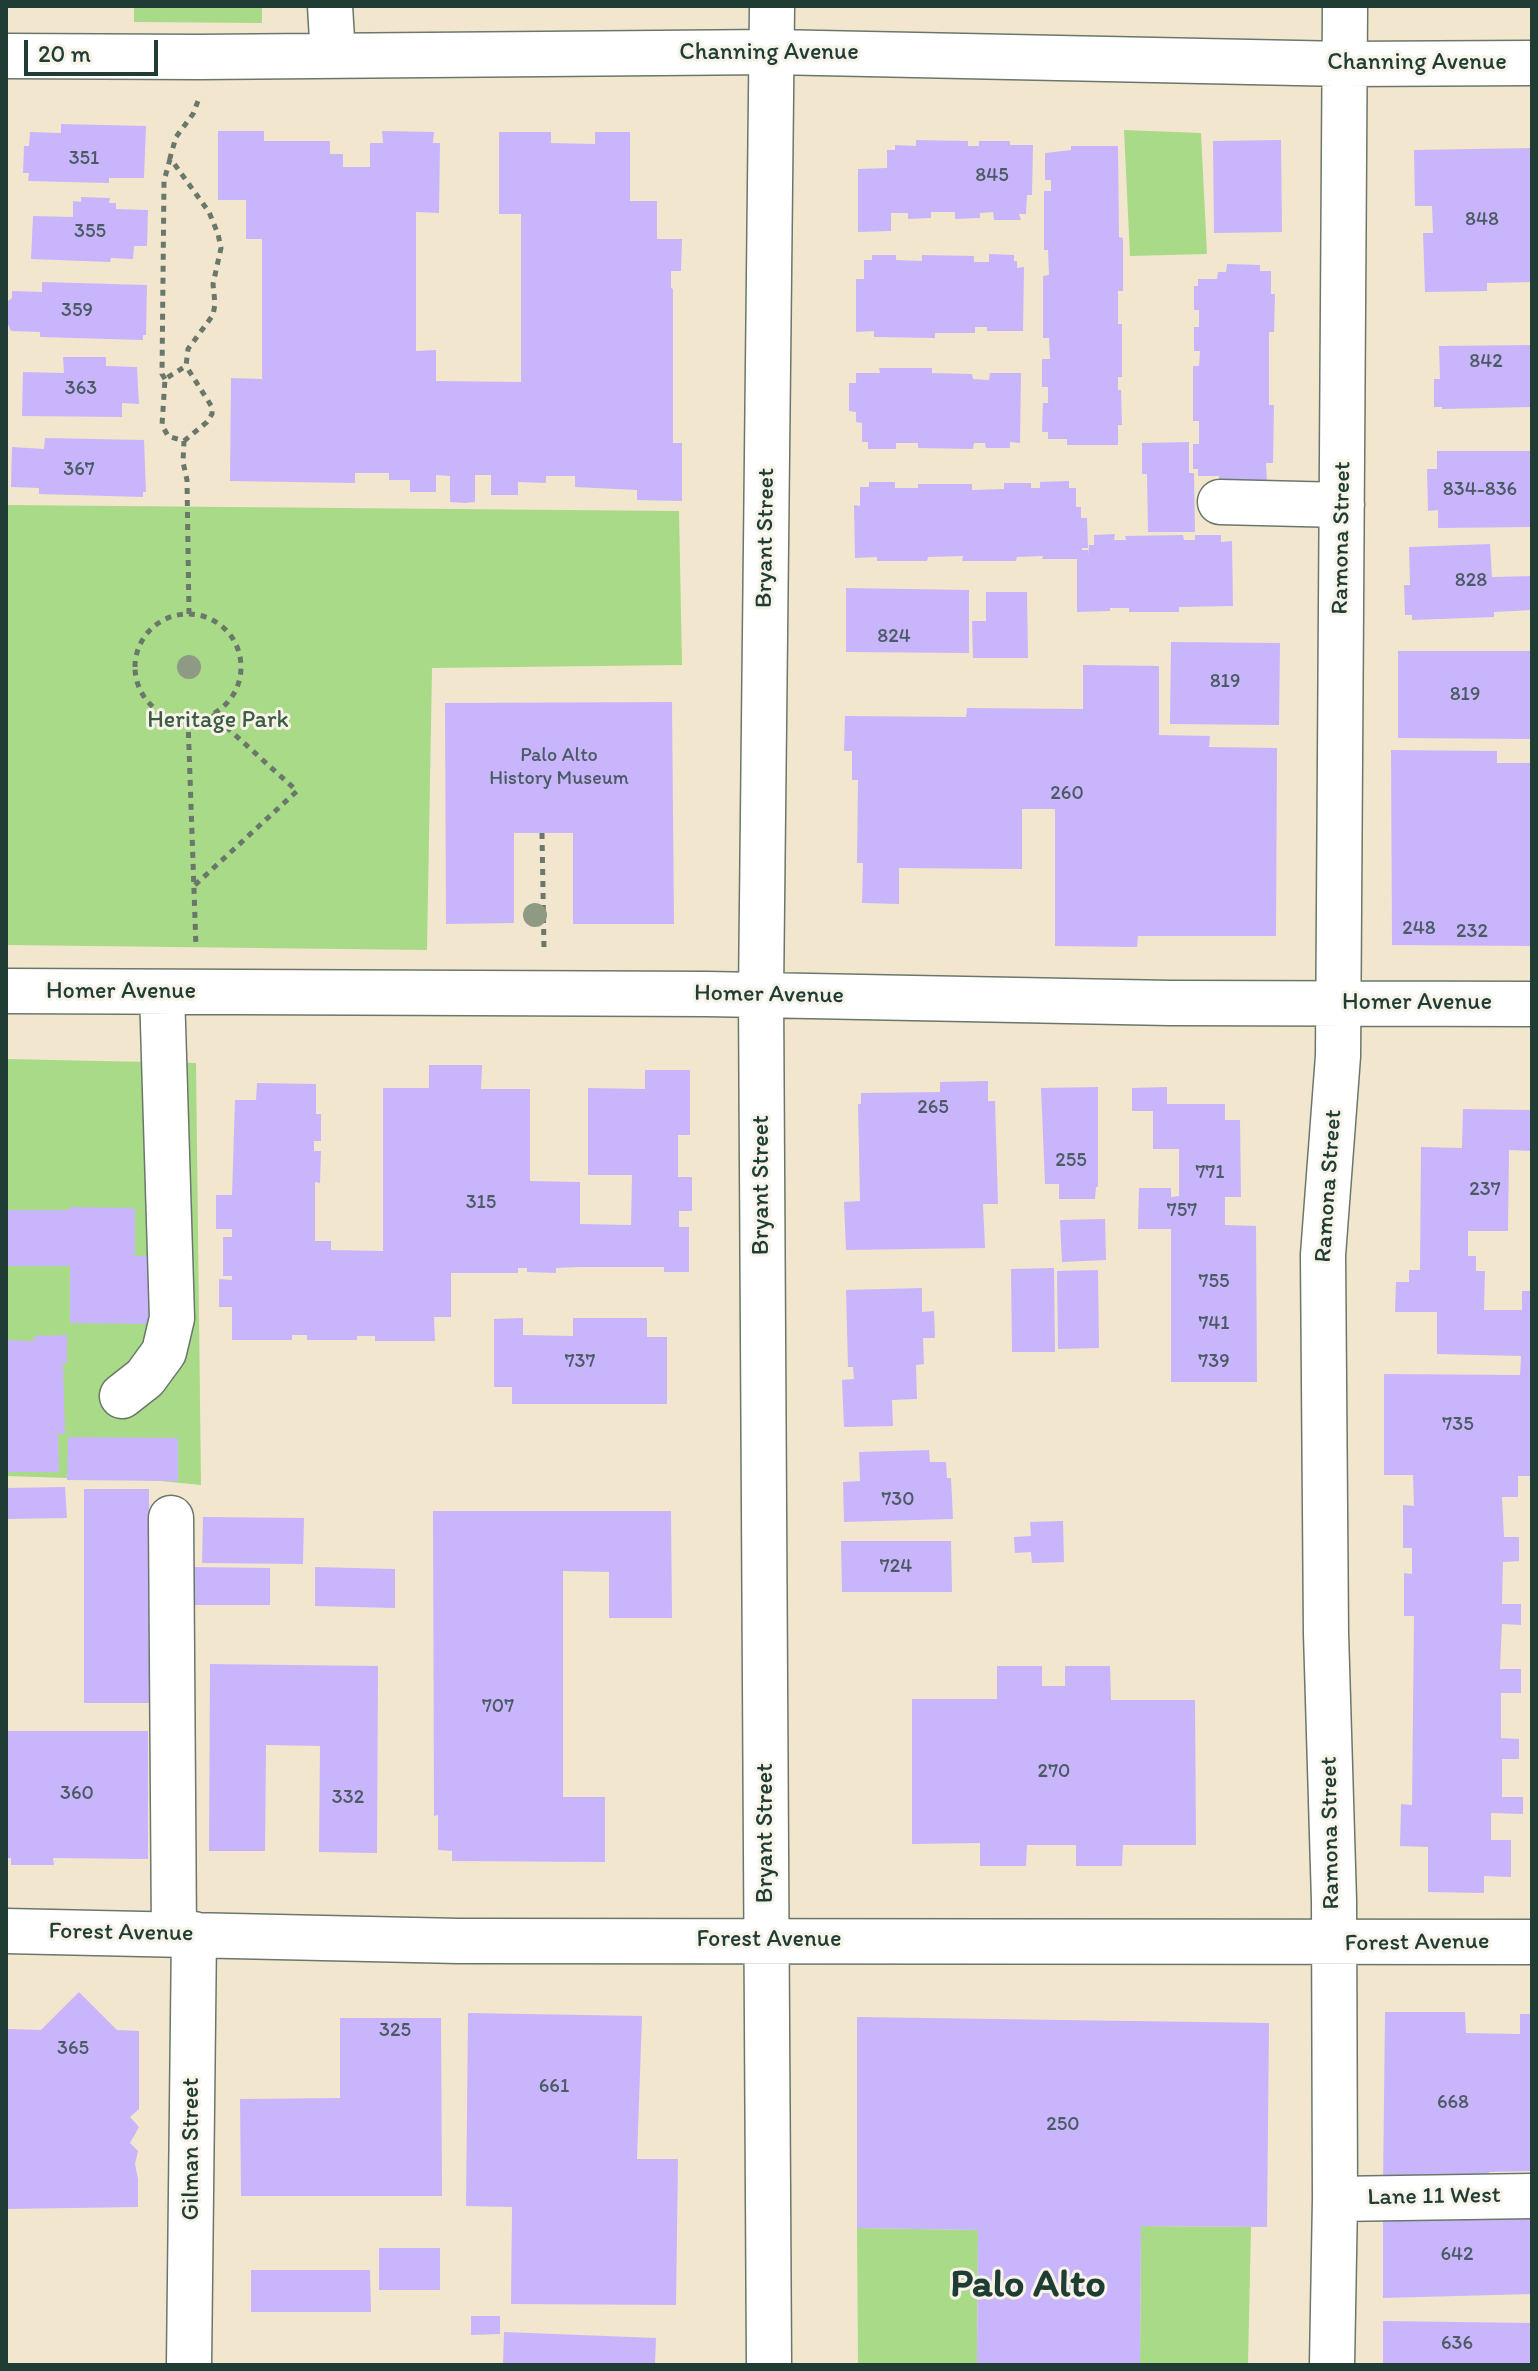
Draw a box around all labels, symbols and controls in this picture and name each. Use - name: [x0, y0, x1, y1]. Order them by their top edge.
- scale bar: [28, 24, 162, 74]
- text: 20 m: [38, 39, 91, 68]
- street label: Channing Avenue: [679, 39, 859, 67]
- street label: Channing Avenue: [1327, 49, 1507, 77]
- house number: 351: [69, 147, 99, 171]
- house number: 845: [975, 164, 1009, 188]
- house number: 848: [1465, 208, 1499, 232]
- house number: 355: [74, 220, 106, 244]
- house number: 359: [61, 299, 93, 323]
- house number: 842: [1469, 350, 1503, 374]
- house number: 363: [65, 377, 97, 401]
- house number: 367: [63, 458, 95, 482]
- street label: Ramona Street: [1326, 461, 1358, 615]
- street label: Bryant Street: [750, 468, 782, 608]
- house number: 834-836: [1443, 478, 1517, 502]
- house number: 828: [1455, 569, 1487, 593]
- house number: 824: [877, 625, 911, 649]
- house number: 819: [1210, 670, 1240, 694]
- house number: 819: [1450, 683, 1480, 707]
- park label: Heritage Park: [147, 707, 289, 735]
- house number: Palo Alto History Museum: [489, 744, 629, 791]
- house number: 260: [1050, 782, 1084, 806]
- house number: 248: [1402, 917, 1436, 941]
- house number: 232: [1456, 920, 1488, 944]
- street label: Homer Avenue: [46, 978, 196, 1006]
- street label: Homer Avenue: [694, 979, 844, 1011]
- street label: Homer Avenue: [1342, 989, 1492, 1017]
- house number: 265: [917, 1096, 949, 1120]
- street label: Ramona Street: [1309, 1108, 1349, 1264]
- street label: Bryant Street: [748, 1115, 776, 1255]
- house number: 255: [1055, 1149, 1087, 1173]
- house number: 771: [1195, 1161, 1225, 1185]
- house number: 237: [1469, 1178, 1501, 1202]
- house number: 315: [466, 1191, 496, 1215]
- house number: 757: [1167, 1199, 1197, 1223]
- house number: 755: [1199, 1270, 1229, 1294]
- house number: 741: [1198, 1312, 1230, 1336]
- house number: 737: [565, 1350, 595, 1374]
- house number: 739: [1198, 1350, 1230, 1374]
- house number: 735: [1442, 1413, 1474, 1437]
- house number: 730: [881, 1488, 915, 1512]
- house number: 724: [880, 1555, 912, 1579]
- house number: 707: [482, 1695, 514, 1719]
- street label: Ramona Street: [1315, 1756, 1347, 1910]
- house number: 270: [1038, 1760, 1070, 1784]
- street label: Bryant Street: [752, 1763, 780, 1903]
- house number: 360: [60, 1782, 94, 1806]
- house number: 332: [332, 1786, 364, 1810]
- street label: Forest Avenue: [48, 1917, 194, 1949]
- street label: Forest Avenue: [697, 1926, 841, 1954]
- street label: Forest Avenue: [1344, 1927, 1490, 1959]
- house number: 325: [379, 2019, 411, 2043]
- house number: 365: [57, 2037, 89, 2061]
- house number: 661: [539, 2075, 569, 2099]
- street label: Gilman Street: [178, 2077, 206, 2221]
- house number: 668: [1437, 2091, 1469, 2115]
- house number: 250: [1046, 2113, 1080, 2137]
- street label: Lane 11 West: [1367, 2181, 1501, 2213]
- house number: 642: [1440, 2243, 1474, 2267]
- district label: Palo Alto: [950, 2262, 1106, 2310]
- house number: 636: [1441, 2332, 1473, 2356]

